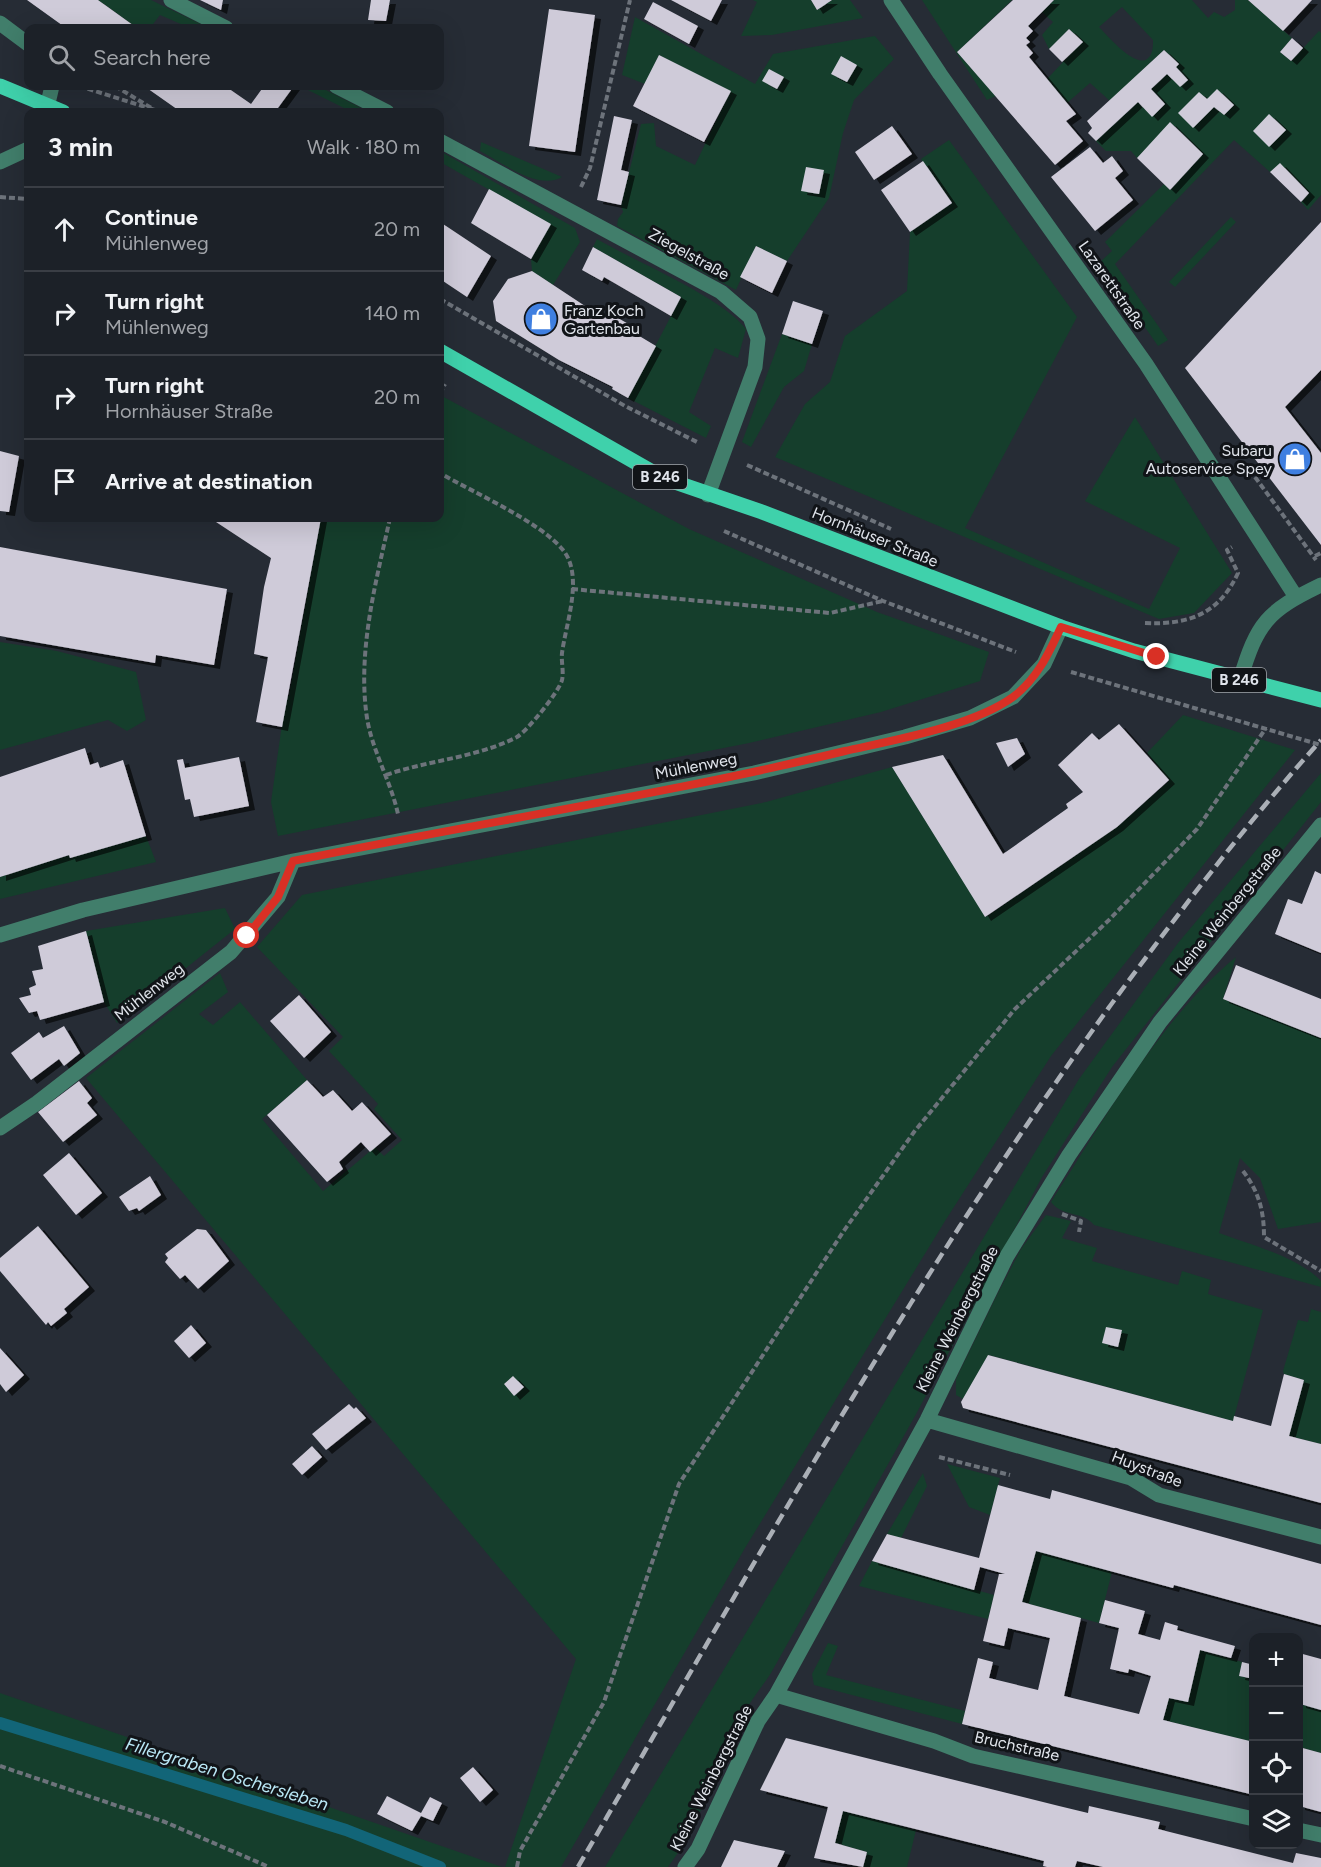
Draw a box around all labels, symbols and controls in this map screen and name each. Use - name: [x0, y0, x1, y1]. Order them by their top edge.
- search box: [24, 24, 444, 90]
- icon: search: [45, 41, 78, 74]
- text: Search here: [93, 44, 211, 71]
- text: 3 min: [48, 131, 113, 163]
- text: Walk · 180 m: [307, 135, 420, 159]
- text: Continue: [105, 204, 198, 231]
- icon: ahead: [48, 213, 81, 246]
- text: 20 m: [374, 217, 420, 241]
- street label: Ziegelstraße: [645, 224, 733, 284]
- text: Mühlenweg: [105, 231, 209, 255]
- street label: Lazarettstraße: [1075, 237, 1150, 333]
- text: Turn right: [105, 288, 204, 315]
- icon: right: [48, 297, 81, 330]
- text: 140 m: [365, 301, 420, 325]
- shop icon: Franz Koch Gartenbau: [523, 301, 559, 337]
- place label: Franz Koch Gartenbau: [564, 301, 643, 338]
- text: Mühlenweg: [105, 315, 209, 339]
- text: Turn right: [105, 372, 204, 399]
- icon: right: [48, 381, 81, 414]
- text: 20 m: [374, 385, 420, 409]
- text: Hornhäuser Straße: [105, 399, 273, 423]
- place label: Subaru Autoservice Spey: [1146, 441, 1273, 478]
- shop icon: Subaru Autoservice Spey: [1277, 441, 1313, 477]
- icon: arrive: [48, 465, 81, 498]
- road number: B 246: [633, 465, 687, 489]
- text: Arrive at destination: [105, 468, 313, 495]
- street label: Hornhäuser Straße: [809, 503, 941, 571]
- route end: [1143, 643, 1169, 669]
- road number: B 246: [1212, 668, 1266, 692]
- street label: Mühlenweg: [653, 749, 739, 783]
- street label: Kleine Weinbergstraße: [1169, 842, 1285, 980]
- route start: [233, 922, 259, 948]
- street label: Mühlenweg: [110, 959, 188, 1025]
- street label: Kleine Weinbergstraße: [912, 1243, 1002, 1395]
- street label: Huystraße: [1109, 1447, 1185, 1491]
- map controls: [1249, 1633, 1303, 1849]
- button: +: [1249, 1633, 1303, 1687]
- button: −: [1249, 1687, 1303, 1741]
- street label: Kleine Weinbergstraße: [666, 1702, 756, 1854]
- street label: Bruchstraße: [973, 1727, 1062, 1765]
- water label: Fillergraben Oschersleben: [123, 1733, 331, 1815]
- button: locate: [1249, 1741, 1303, 1795]
- button: layers: [1249, 1795, 1303, 1849]

